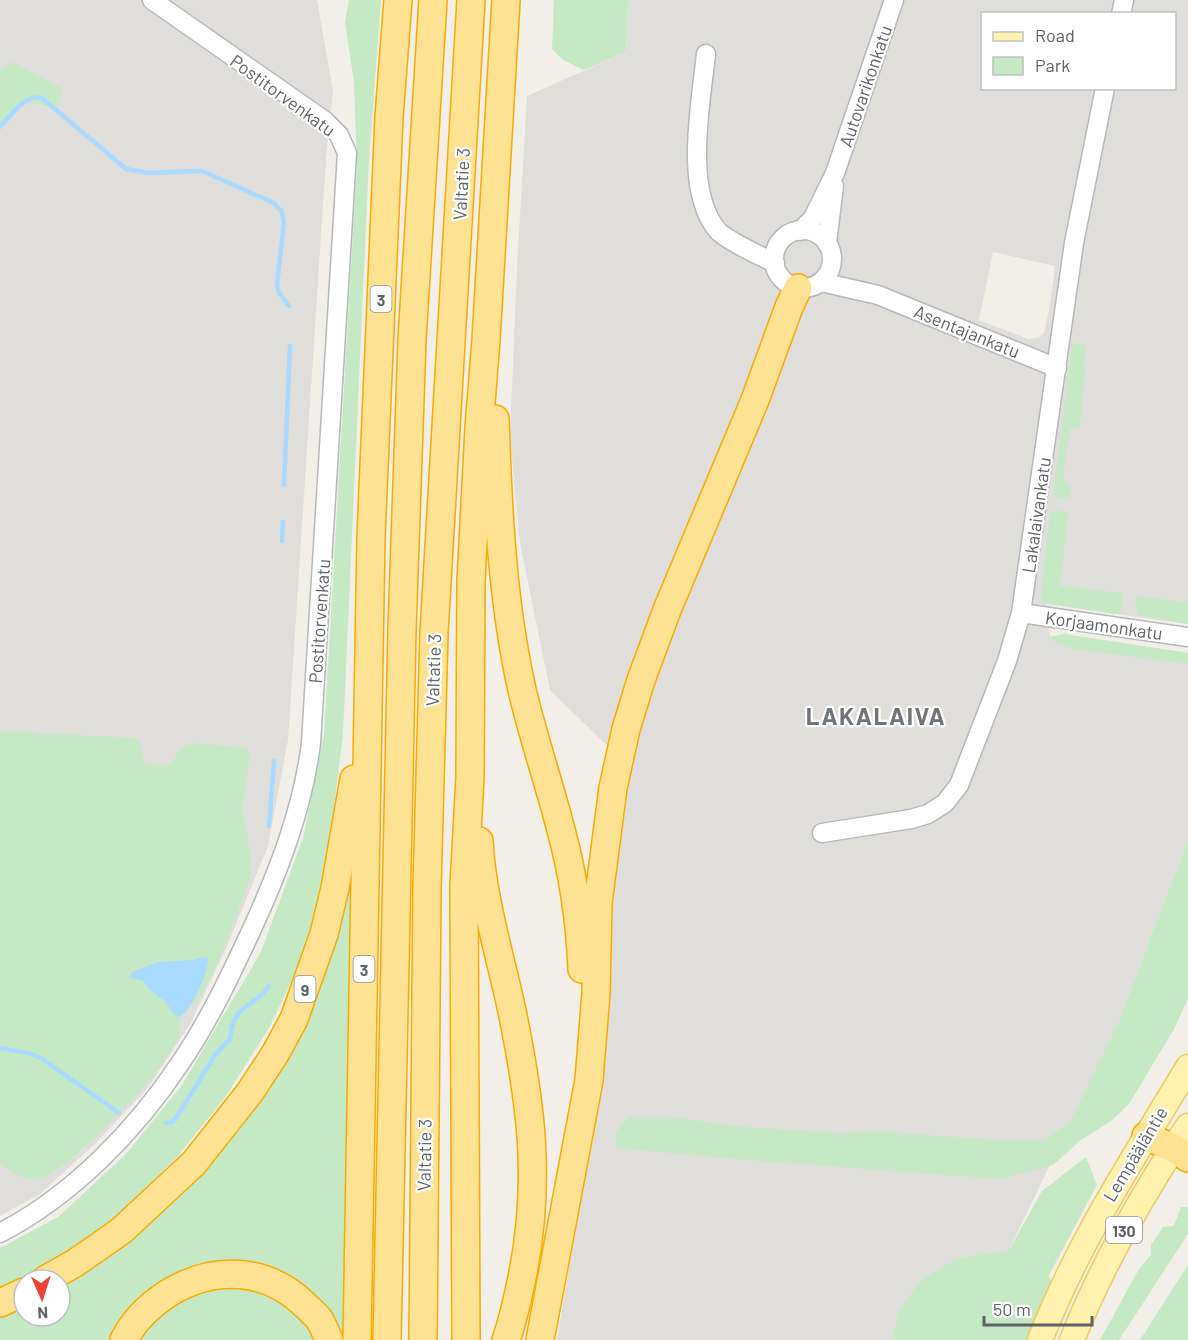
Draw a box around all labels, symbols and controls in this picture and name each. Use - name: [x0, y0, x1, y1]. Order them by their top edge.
- legend: [981, 12, 1176, 90]
- street label: Autovarikonkatu: [834, 22, 896, 150]
- text: Road: [1035, 24, 1075, 46]
- street label: Postitorvenkatu: [226, 49, 340, 141]
- text: Park: [1035, 54, 1070, 76]
- street label: Valtatie 3: [448, 147, 474, 221]
- road number: 3: [370, 286, 392, 312]
- street label: Asentajankatu: [911, 300, 1023, 362]
- street label: Lakalaivankatu: [1017, 456, 1055, 574]
- street label: Postitorvenkatu: [304, 558, 334, 684]
- street label: Korjaamonkatu: [1044, 606, 1164, 644]
- street label: Valtatie 3: [421, 633, 445, 707]
- district label: LAKALAIVA: [806, 701, 946, 730]
- road number: 3: [354, 956, 374, 982]
- road number: 9: [294, 976, 316, 1002]
- street label: Lempääläntie: [1098, 1103, 1172, 1205]
- street label: Valtatie 3: [412, 1119, 436, 1191]
- road number: 130: [1106, 1217, 1142, 1243]
- north arrow: [12, 1268, 72, 1328]
- scale bar: [984, 1289, 1092, 1327]
- text: 50 m: [993, 1298, 1031, 1320]
- text: N: [37, 1304, 49, 1323]

